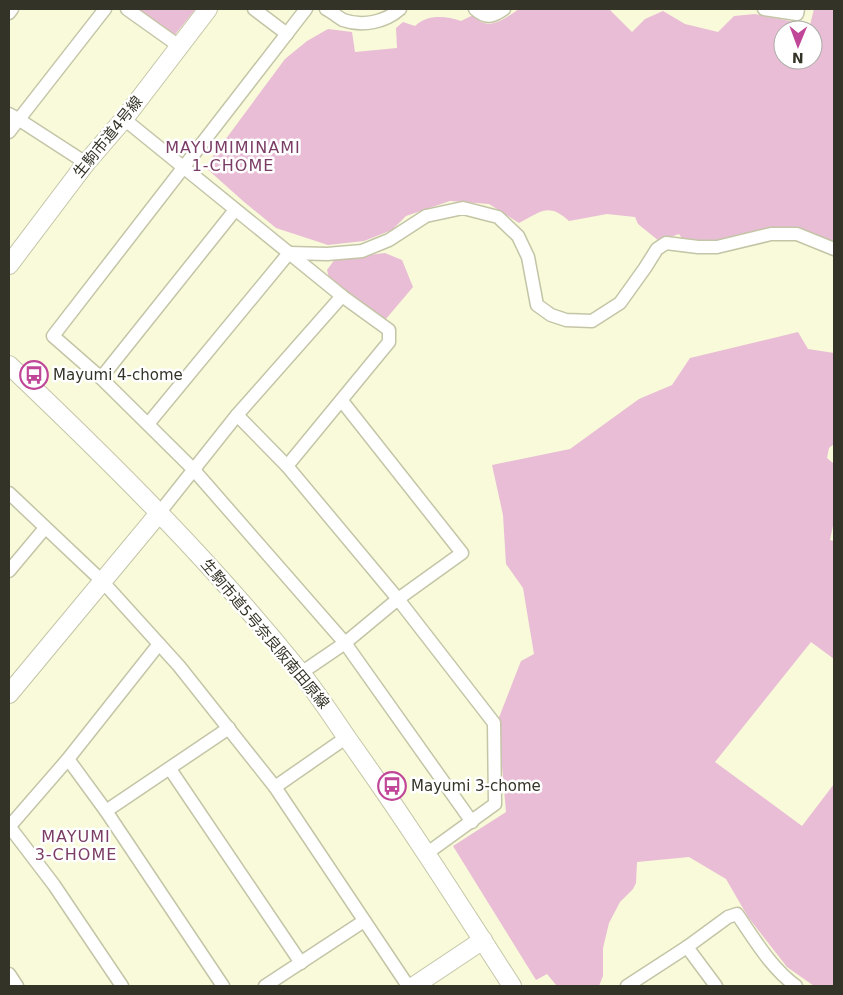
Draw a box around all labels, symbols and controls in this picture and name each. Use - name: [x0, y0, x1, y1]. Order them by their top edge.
- north arrow: [773, 20, 823, 70]
- text: N: [792, 50, 804, 66]
- street label: 生駒市道4号線: [70, 93, 146, 181]
- district label: MAYUMIMINAMI 1-CHOME: [165, 138, 301, 175]
- bus stop icon: Mayumi 4-chome: [19, 360, 49, 390]
- place label: Mayumi 4-chome: [53, 366, 183, 384]
- street label: 生駒市道5号奈良阪南田原線: [197, 556, 333, 712]
- bus stop icon: Mayumi 3-chome: [377, 771, 407, 801]
- place label: Mayumi 3-chome: [411, 777, 541, 795]
- district label: MAYUMI 3-CHOME: [35, 827, 117, 864]

